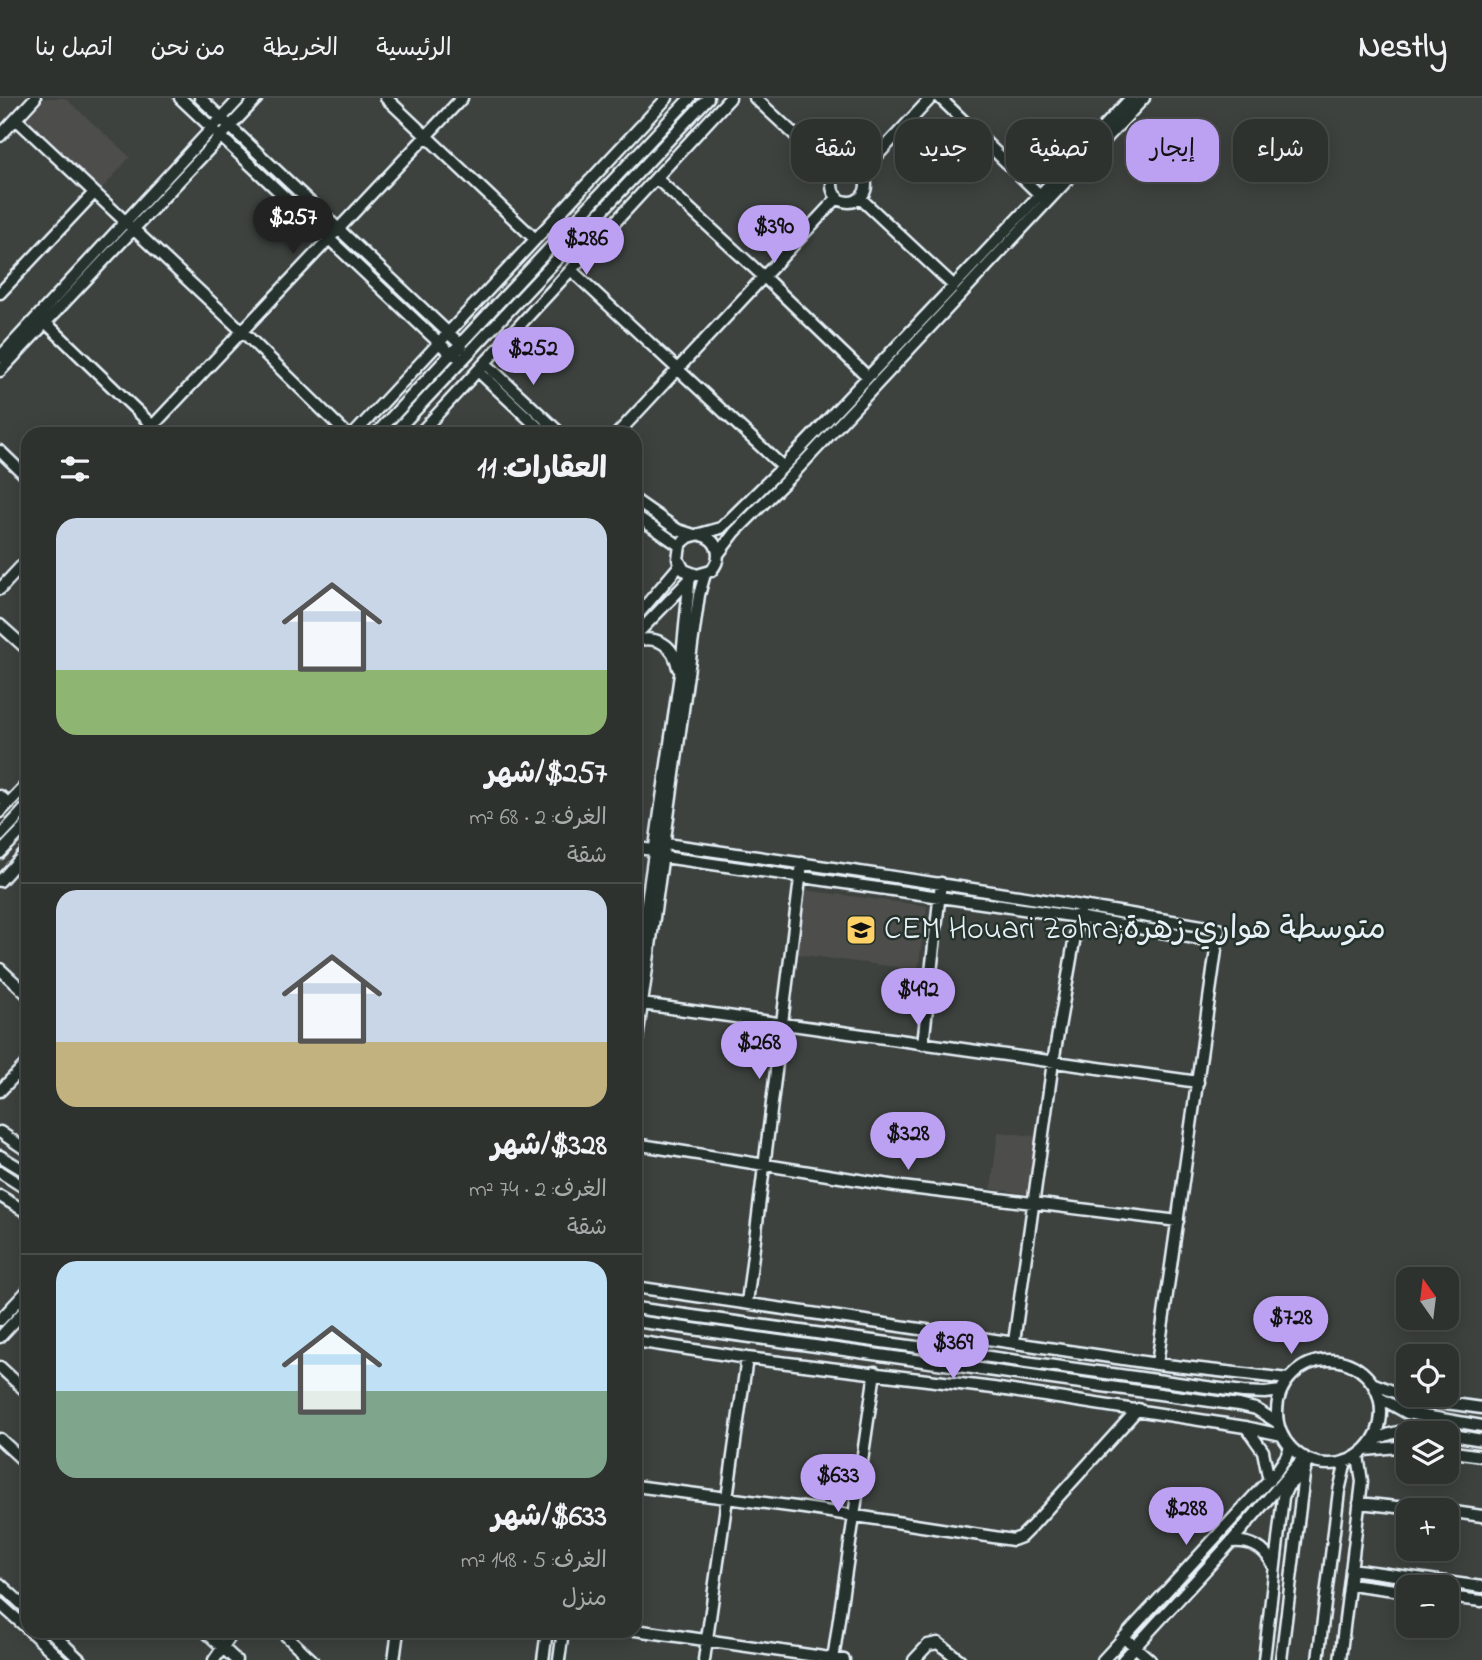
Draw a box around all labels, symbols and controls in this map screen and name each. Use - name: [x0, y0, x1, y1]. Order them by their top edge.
- text: Nestly: [1358, 24, 1447, 72]
- text: اتصل بنا: [35, 32, 113, 67]
- text: من نحن: [151, 32, 225, 67]
- text: الخريطة: [263, 32, 338, 67]
- text: الرئيسية: [376, 32, 452, 67]
- chip: شقة: [791, 119, 881, 182]
- chip: جديد: [895, 119, 992, 182]
- chip: تصفية: [1006, 119, 1112, 182]
- chip: إيجار: [1126, 119, 1219, 182]
- chip: شراء: [1233, 119, 1328, 182]
- pin: $257: [252, 197, 334, 256]
- text: $257: [269, 202, 317, 235]
- pin: $390: [733, 206, 815, 265]
- text: $390: [754, 211, 794, 244]
- pin: $286: [545, 218, 627, 277]
- text: $286: [564, 223, 608, 256]
- pin: $252: [492, 328, 574, 387]
- text: $252: [508, 333, 558, 366]
- text: العقارات: 11: [477, 448, 607, 492]
- icon: filters: [56, 450, 94, 488]
- icon: home: [269, 564, 395, 690]
- text: $257/شهر: [485, 753, 607, 797]
- text: الغرف: 2 · 68 m²: [469, 802, 607, 835]
- text: شقة: [567, 840, 607, 873]
- place label: CEM Houari Zohra;متوسطة هواري زهرة: [884, 907, 1386, 954]
- school or university icon: CEM Houari Zohra;متوسطة هواري زهرة: [844, 913, 878, 947]
- icon: home: [269, 936, 395, 1062]
- pin: $492: [877, 968, 959, 1028]
- text: $492: [897, 974, 939, 1007]
- pin: $268: [718, 1021, 800, 1081]
- text: $268: [737, 1027, 781, 1060]
- pin: $328: [867, 1112, 949, 1172]
- text: $328: [886, 1118, 930, 1151]
- text: $328/شهر: [491, 1125, 607, 1169]
- text: الغرف: 2 · 74 m²: [469, 1174, 607, 1207]
- text: شقة: [567, 1212, 607, 1245]
- north arrow: [1396, 1267, 1460, 1330]
- map controls: [1396, 1267, 1459, 1638]
- pin: $728: [1250, 1296, 1332, 1356]
- text: $728: [1269, 1302, 1313, 1335]
- icon: home: [269, 1307, 395, 1433]
- pin: $369: [912, 1322, 994, 1381]
- text: $369: [933, 1327, 973, 1360]
- button: locate: [1396, 1344, 1459, 1407]
- button: layers: [1396, 1421, 1459, 1484]
- pin: $633: [797, 1454, 879, 1514]
- text: $633: [816, 1460, 860, 1493]
- pin: $288: [1145, 1488, 1227, 1547]
- text: $288: [1165, 1493, 1207, 1526]
- text: $633/شهر: [492, 1496, 607, 1540]
- button: +: [1396, 1498, 1459, 1561]
- text: الغرف: 5 · 148 m²: [461, 1545, 607, 1578]
- button: −: [1396, 1575, 1459, 1638]
- text: منزل: [562, 1583, 607, 1616]

